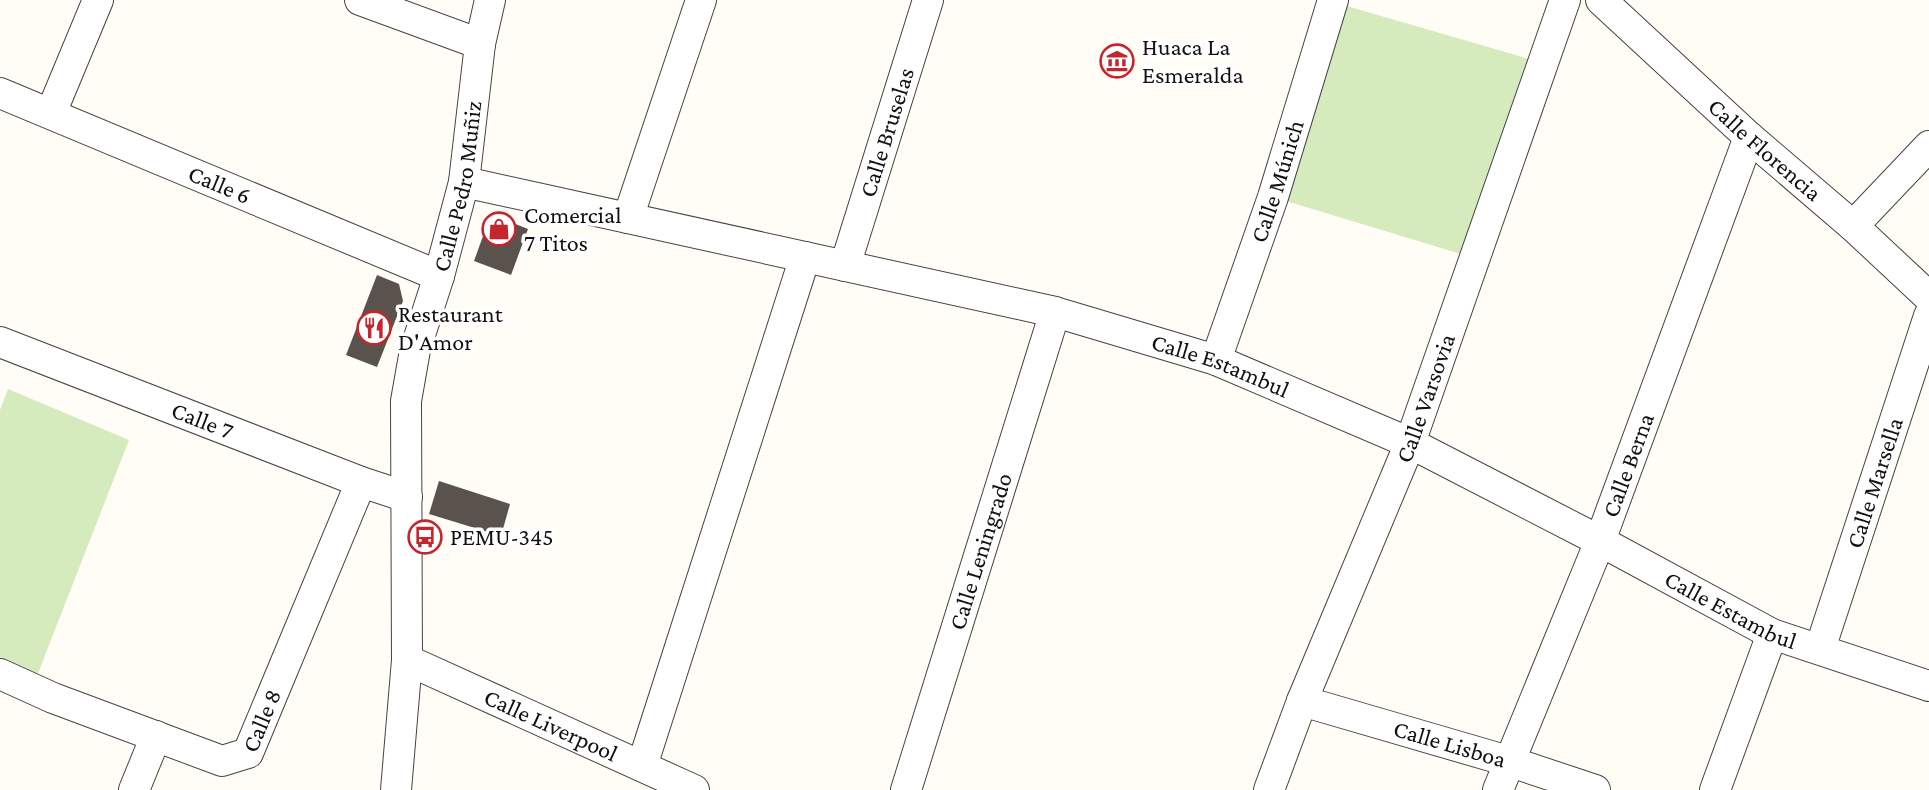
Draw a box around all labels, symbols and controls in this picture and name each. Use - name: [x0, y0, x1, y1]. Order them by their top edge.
- place label: Huaca La Esmeralda: [1142, 33, 1244, 88]
- museum icon: Huaca La Esmeralda: [1098, 42, 1136, 80]
- street label: Calle Bruselas: [853, 64, 919, 200]
- street label: Calle Florencia: [1703, 92, 1827, 206]
- street label: Calle Pedro Muñiz: [427, 99, 486, 275]
- street label: Calle Múnich: [1244, 116, 1309, 246]
- street label: Calle 6: [185, 159, 255, 209]
- place label: Comercial 7 Titos: [524, 201, 621, 256]
- shop icon: Comercial 7 Titos: [480, 210, 518, 248]
- place label: Restaurant D'Amor: [398, 300, 504, 355]
- restaurant icon: Restaurant D'Amor: [355, 309, 393, 347]
- street label: Calle Estambul: [1148, 328, 1294, 403]
- street label: Calle Varsovia: [1389, 330, 1460, 466]
- street label: Calle 7: [168, 396, 237, 444]
- street label: Calle Berna: [1596, 409, 1659, 521]
- street label: Calle Marsella: [1840, 414, 1908, 551]
- street label: Calle Leningrado: [943, 469, 1017, 633]
- bus stop icon: PEMU-345: [406, 518, 444, 556]
- place label: PEMU-345: [450, 523, 553, 550]
- street label: Calle Estambul: [1660, 565, 1800, 654]
- street label: Calle Liverpool: [480, 683, 622, 767]
- street label: Calle 8: [236, 685, 286, 756]
- street label: Calle Lisboa: [1391, 714, 1509, 773]

